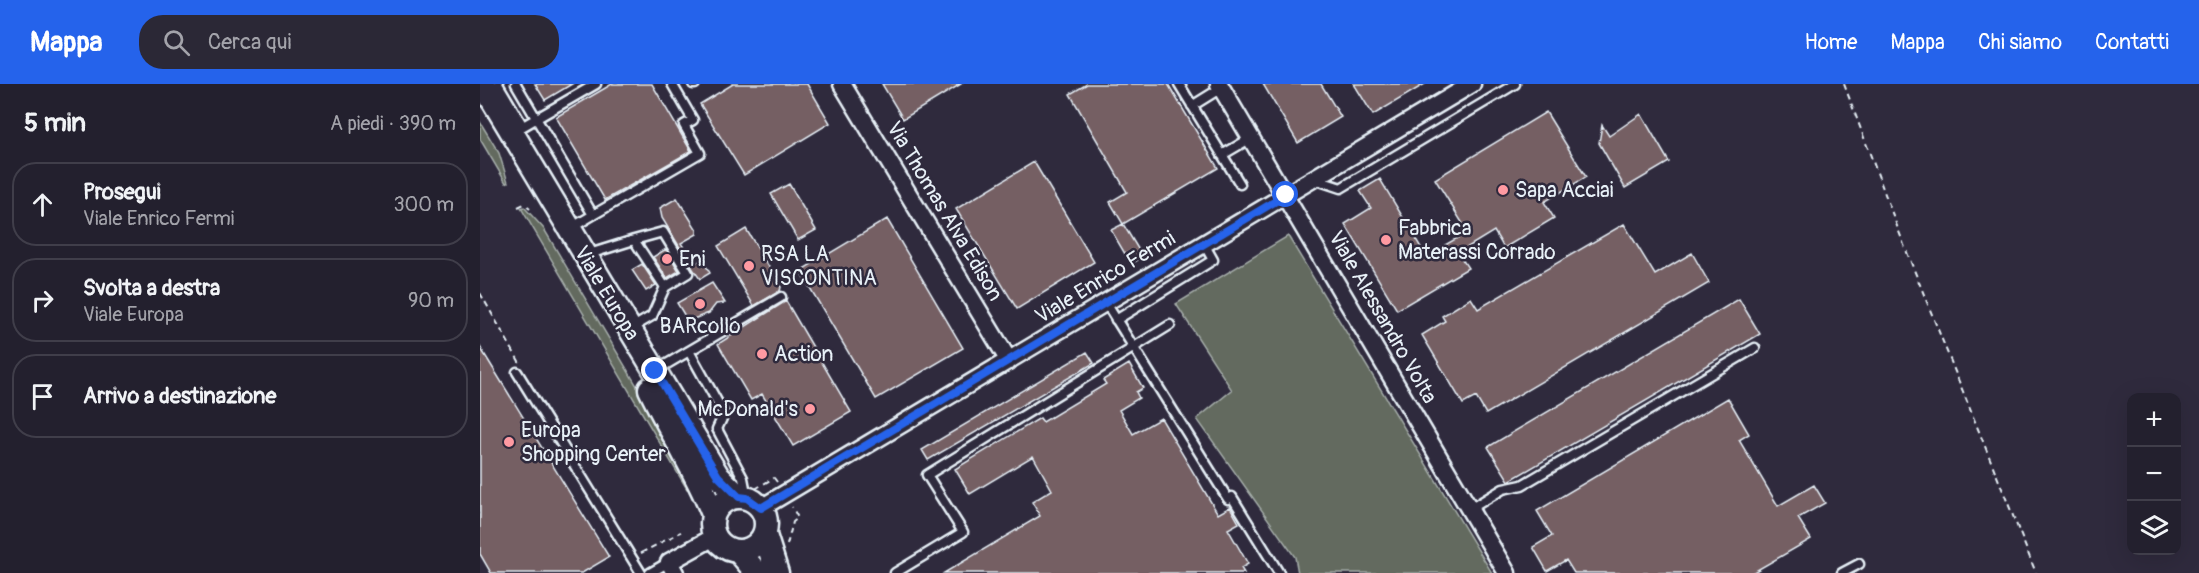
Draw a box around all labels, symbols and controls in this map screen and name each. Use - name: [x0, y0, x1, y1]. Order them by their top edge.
- search box: [139, 15, 559, 69]
- text: Mappa: [30, 25, 103, 60]
- icon: search: [160, 26, 193, 59]
- text: Cerca qui: [208, 28, 291, 56]
- text: Home: [1804, 29, 1857, 56]
- text: Mappa: [1890, 29, 1945, 56]
- text: Chi siamo: [1978, 29, 2062, 56]
- text: Contatti: [2095, 29, 2169, 56]
- text: 5 min: [24, 107, 86, 139]
- text: A piedi · 390 m: [330, 111, 456, 136]
- street label: Via Thomas Alva Edison: [880, 117, 1009, 306]
- place label: Sapa Acciai: [1515, 177, 1614, 204]
- text: Prosegui: [83, 178, 161, 206]
- route start: [1272, 181, 1298, 207]
- marker: Sapa Acciai: [1496, 183, 1510, 197]
- icon: ahead: [26, 188, 59, 221]
- text: 300 m: [393, 192, 454, 217]
- text: Viale Enrico Fermi: [83, 206, 234, 231]
- place label: Fabbrica Materassi Corrado: [1398, 215, 1556, 266]
- street label: Viale Enrico Fermi: [1030, 225, 1180, 330]
- street label: Viale Alessandro Volta: [1322, 226, 1443, 408]
- marker: Fabbrica Materassi Corrado: [1379, 233, 1393, 247]
- street label: Viale Europa: [568, 241, 645, 346]
- place label: RSA LA VISCONTINA: [761, 241, 877, 292]
- place label: Eni: [679, 246, 706, 273]
- marker: Eni: [660, 252, 674, 266]
- marker: RSA LA VISCONTINA: [742, 259, 756, 273]
- text: Svolta a destra: [83, 274, 220, 302]
- icon: right: [26, 284, 59, 317]
- text: 90 m: [408, 288, 454, 313]
- marker: BARcollo: [693, 297, 707, 311]
- text: Viale Europa: [83, 302, 184, 327]
- place label: BARcollo: [660, 313, 740, 340]
- place label: Action: [774, 341, 833, 368]
- marker: Action: [755, 347, 769, 361]
- route end: [641, 357, 667, 383]
- icon: arrive: [26, 380, 59, 413]
- text: Arrivo a destinazione: [83, 382, 276, 410]
- map controls: [2127, 393, 2181, 555]
- button: +: [2127, 393, 2181, 447]
- place label: McDonald's: [697, 396, 799, 423]
- marker: McDonald's: [803, 402, 817, 416]
- place label: Europa Shopping Center: [521, 417, 666, 468]
- marker: Europa Shopping Center: [502, 435, 516, 449]
- button: −: [2127, 447, 2181, 501]
- button: layers: [2127, 501, 2181, 555]

